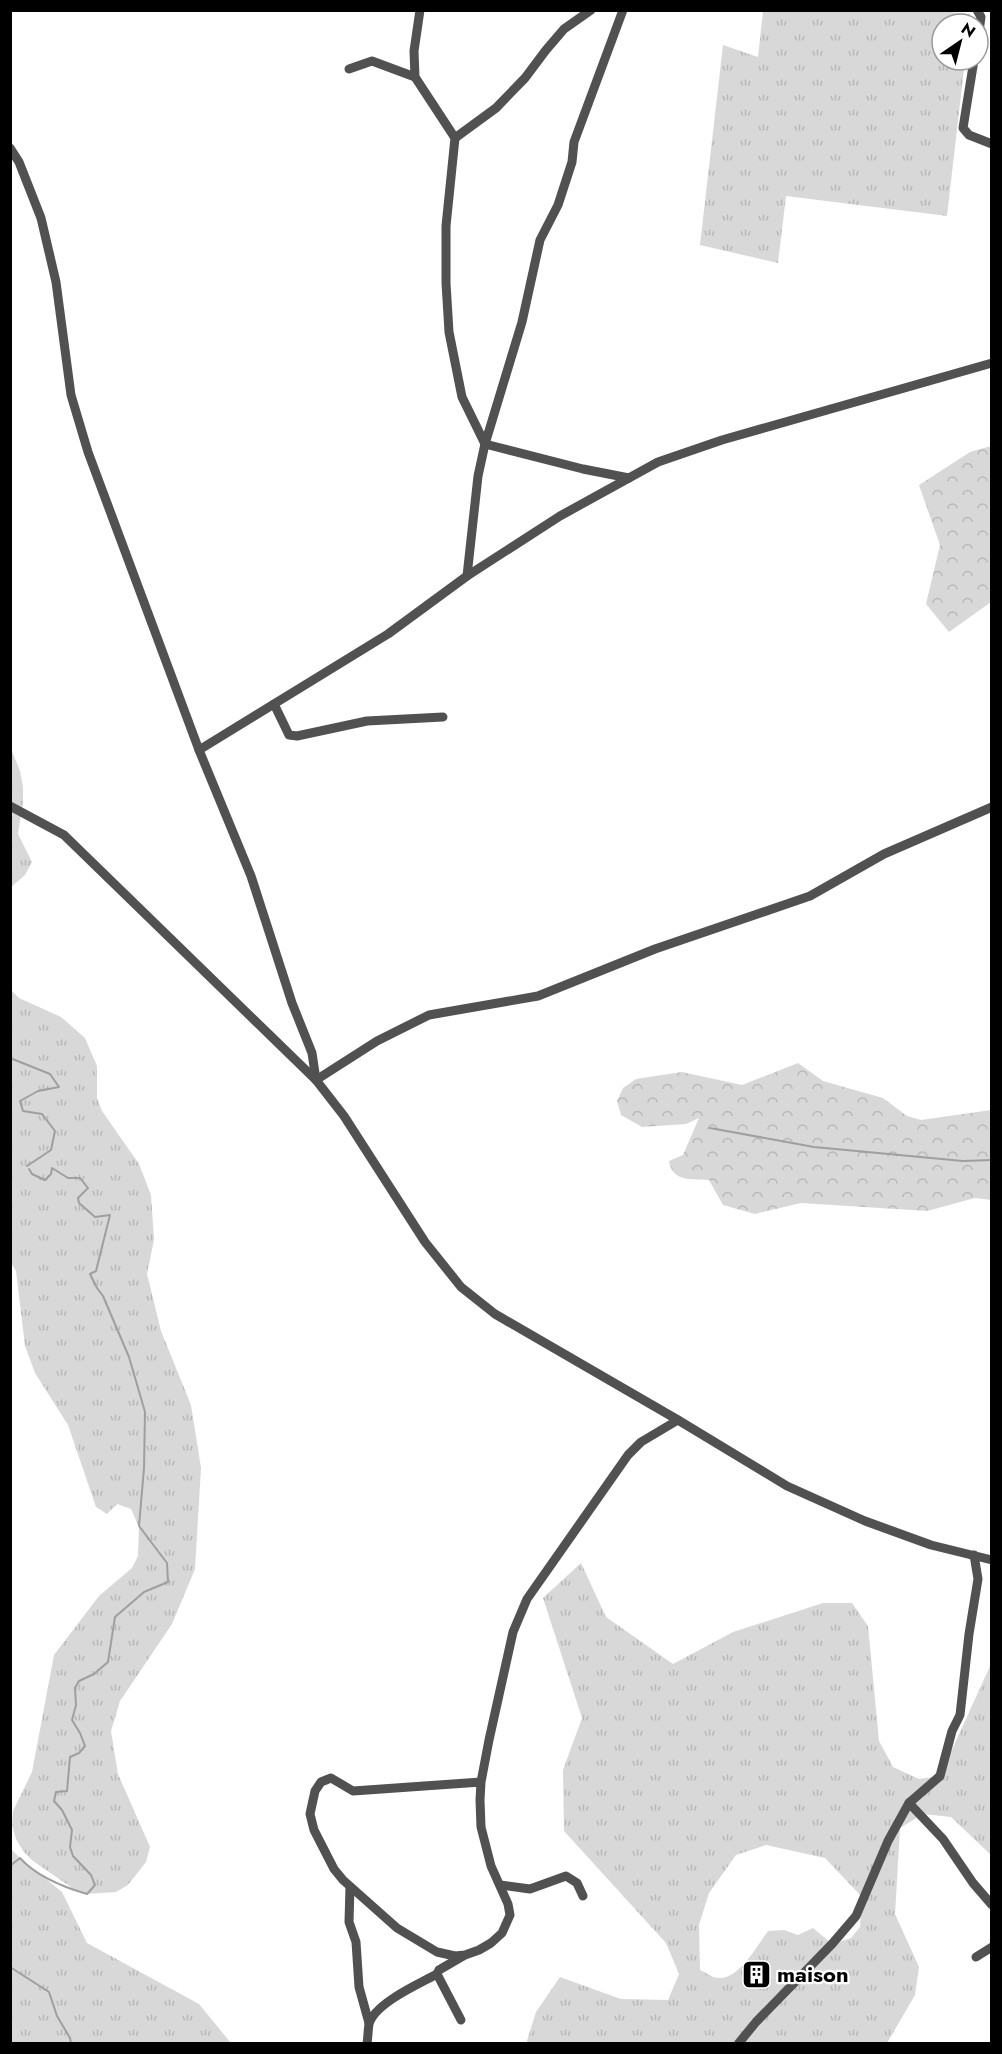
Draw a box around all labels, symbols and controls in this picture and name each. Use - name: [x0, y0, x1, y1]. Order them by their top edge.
- north arrow: [930, 12, 990, 72]
- text: N: [957, 17, 980, 43]
- building icon: maison: [740, 1958, 772, 1990]
- place label: maison: [777, 1958, 849, 1990]

